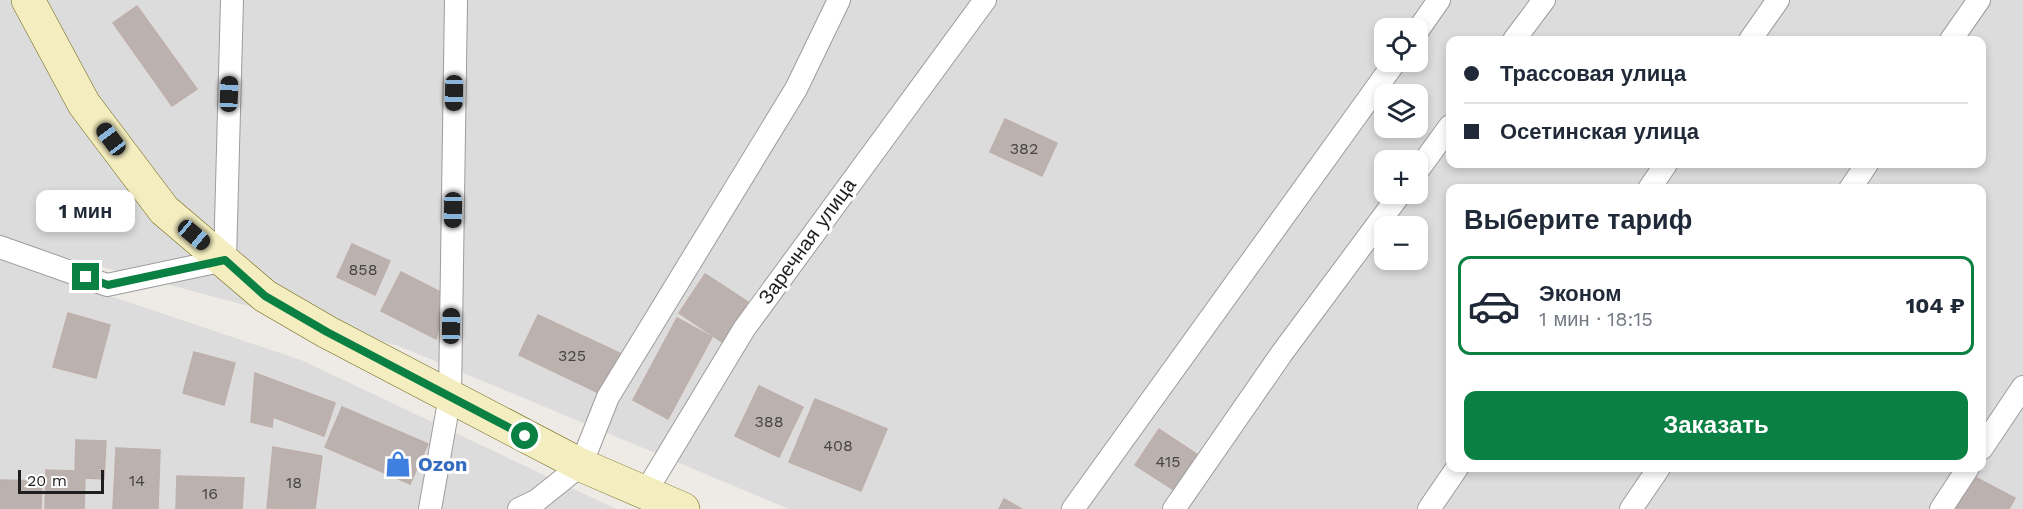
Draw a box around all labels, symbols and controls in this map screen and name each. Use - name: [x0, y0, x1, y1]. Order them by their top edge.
- map controls: [1374, 18, 1428, 270]
- button: locate: [1374, 18, 1428, 72]
- text: Трассовая улица: [1500, 61, 1686, 86]
- car: [445, 75, 463, 111]
- car: [219, 76, 239, 112]
- button: layers: [1374, 84, 1428, 138]
- car: [93, 119, 129, 159]
- text: Осетинская улица: [1500, 119, 1699, 144]
- house number: 382: [1010, 139, 1038, 158]
- button: +: [1374, 150, 1428, 204]
- street label: Заречная улица: [753, 173, 861, 309]
- callout: 1 мин: [36, 190, 136, 232]
- car: [444, 192, 462, 228]
- text: 1 мин: [59, 199, 112, 223]
- text: Выберите тариф: [1464, 204, 1692, 236]
- button: −: [1374, 216, 1428, 270]
- car: [174, 217, 214, 253]
- house number: 858: [348, 260, 378, 279]
- route end: [72, 263, 99, 290]
- icon: car: [1467, 279, 1521, 333]
- text: Эконом: [1539, 281, 1622, 306]
- text: 104 ₽: [1906, 293, 1965, 318]
- text: 1 мин · 18:15: [1539, 307, 1653, 331]
- car: [442, 308, 460, 344]
- house number: 325: [558, 346, 586, 365]
- button: Заказать: [1464, 391, 1968, 460]
- house number: 388: [754, 412, 784, 431]
- route start: [511, 422, 538, 449]
- house number: 408: [823, 436, 853, 455]
- shop icon: Ozon: [383, 449, 413, 479]
- place label: Ozon: [418, 452, 467, 476]
- house number: 415: [1155, 452, 1181, 471]
- scale bar: [18, 467, 104, 494]
- text: 20 m: [27, 471, 67, 490]
- house number: 14: [129, 471, 145, 490]
- house number: 18: [286, 473, 302, 492]
- house number: 16: [202, 484, 218, 503]

